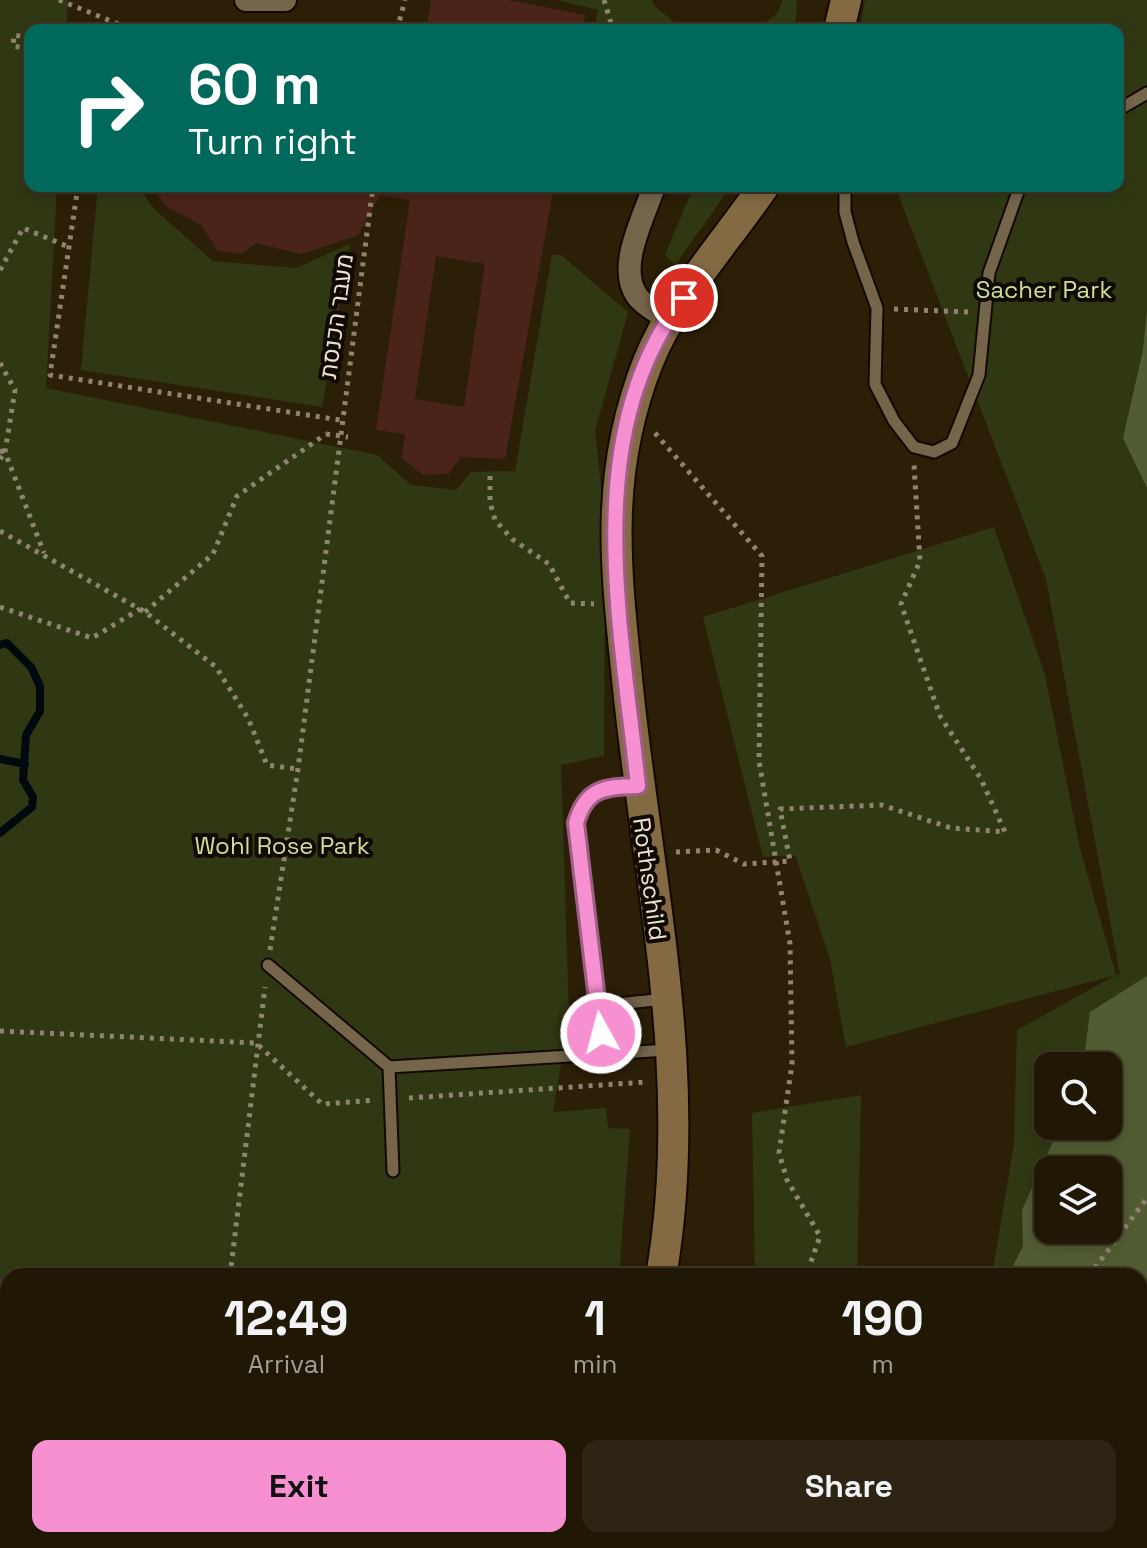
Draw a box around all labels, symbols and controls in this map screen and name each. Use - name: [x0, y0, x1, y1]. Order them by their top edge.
- text: 60 m: [188, 49, 321, 120]
- icon: right: [56, 56, 160, 160]
- text: Turn right: [188, 119, 357, 165]
- street label: מעבר הכנסת: [312, 252, 360, 380]
- pin: [650, 264, 718, 332]
- park label: Sacher Park: [976, 274, 1112, 305]
- icon: arrive: [662, 276, 706, 320]
- street label: Rothschild: [626, 815, 674, 943]
- park label: Wohl Rose Park: [194, 830, 370, 861]
- position arrow: [559, 991, 643, 1075]
- map controls: [1034, 1052, 1122, 1244]
- button: search: [1034, 1052, 1122, 1140]
- button: layers: [1034, 1156, 1122, 1244]
- text: 12:49: [224, 1288, 349, 1349]
- text: 1: [584, 1288, 606, 1349]
- text: 190: [841, 1288, 924, 1349]
- text: Arrival: [248, 1347, 325, 1381]
- text: min: [573, 1347, 617, 1381]
- text: m: [872, 1347, 894, 1381]
- button: Exit: [32, 1440, 566, 1532]
- button: Share: [582, 1440, 1116, 1532]

